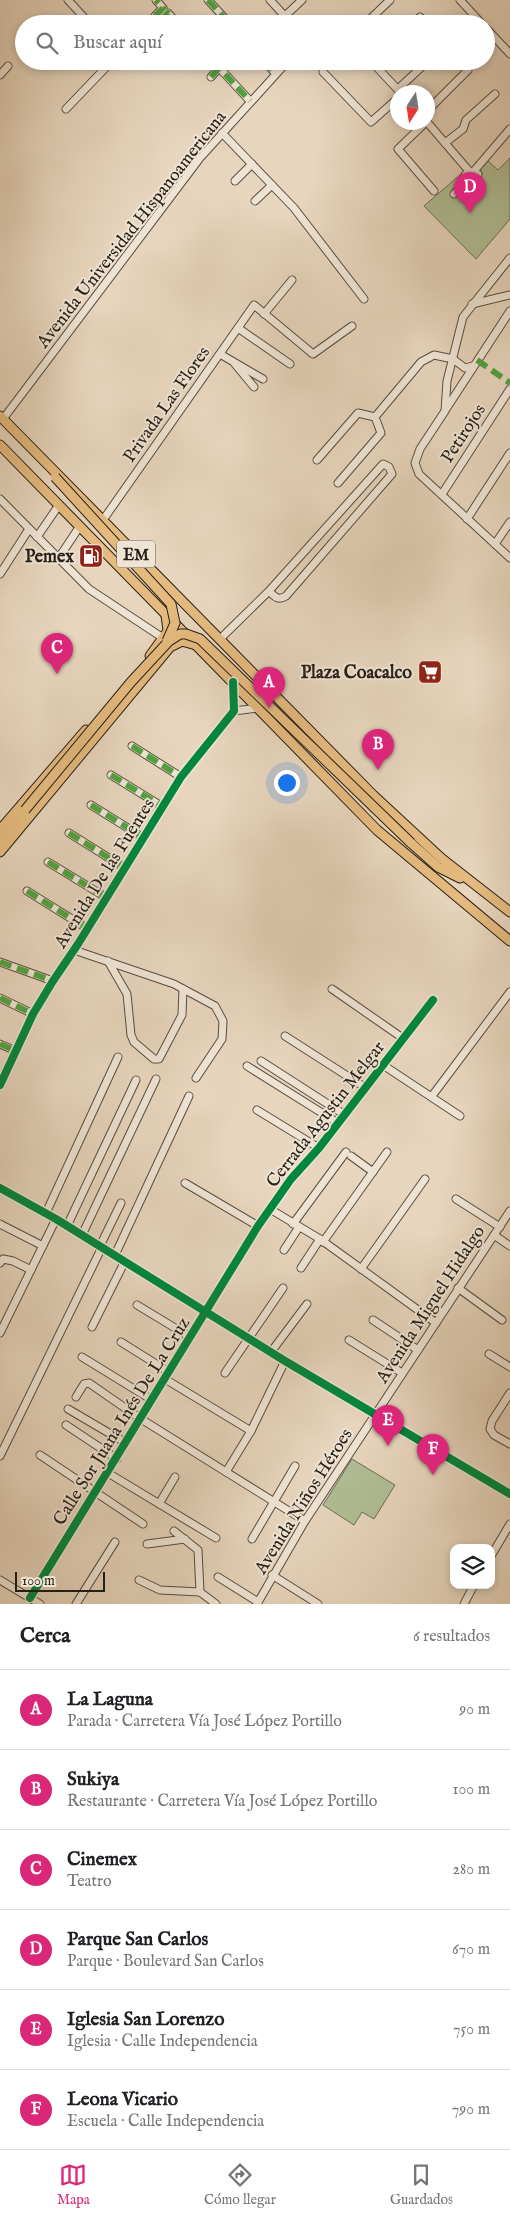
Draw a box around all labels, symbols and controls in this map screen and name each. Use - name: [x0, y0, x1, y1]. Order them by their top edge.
- search box: [15, 15, 495, 70]
- icon: search: [33, 29, 61, 57]
- text: Buscar aquí: [73, 31, 162, 55]
- north arrow: [390, 85, 435, 130]
- street label: Avenida Universidad Hispanoamericana: [32, 106, 232, 354]
- pin: D: [454, 172, 486, 213]
- street label: Privada Las Flores: [119, 342, 216, 467]
- street label: Petirojos: [437, 400, 492, 468]
- road number: EM: [117, 540, 155, 568]
- fuel station icon: Pemex: [78, 543, 104, 569]
- place label: Pemex: [25, 546, 74, 569]
- pin: C: [41, 633, 73, 674]
- supermarket icon: Plaza Coacalco: [417, 659, 443, 685]
- place label: Plaza Coacalco: [301, 662, 412, 685]
- pin: A: [253, 667, 285, 708]
- pin: B: [362, 729, 394, 770]
- your location: [274, 770, 300, 796]
- street label: Avenida De las Fuentes: [49, 795, 161, 954]
- street label: Cerrada Agustin Melgar: [262, 1037, 391, 1193]
- street label: Avenida Miguel Hidalgo: [371, 1221, 491, 1389]
- street label: Calle Sor Juana Inés De La Cruz: [49, 1313, 196, 1530]
- pin: E: [372, 1405, 404, 1446]
- street label: Avenida Niños Héroes: [250, 1425, 358, 1580]
- pin: F: [417, 1434, 449, 1475]
- map controls: [450, 1544, 495, 1589]
- button: layers: [450, 1544, 495, 1589]
- scale bar: [15, 1569, 105, 1592]
- text: 100 m: [22, 1572, 55, 1590]
- text: Cerca: [20, 1623, 70, 1650]
- text: 6 resultados: [413, 1627, 490, 1647]
- text: La Laguna: [67, 1688, 153, 1712]
- text: A: [31, 1700, 41, 1720]
- text: 90 m: [459, 1700, 490, 1720]
- text: Parada · Carretera Vía José López Portillo: [67, 1712, 342, 1732]
- text: Sukiya: [67, 1768, 119, 1792]
- text: B: [31, 1780, 41, 1800]
- text: 100 m: [453, 1780, 490, 1800]
- text: Restaurante · Carretera Vía José López Portillo: [67, 1792, 377, 1812]
- text: Cinemex: [67, 1848, 137, 1872]
- text: C: [30, 1860, 42, 1880]
- text: 280 m: [453, 1860, 490, 1880]
- text: Teatro: [67, 1872, 112, 1892]
- text: Parque San Carlos: [67, 1928, 208, 1952]
- text: D: [30, 1940, 42, 1960]
- text: 670 m: [452, 1940, 490, 1960]
- text: Parque · Boulevard San Carlos: [67, 1952, 264, 1972]
- text: Iglesia San Lorenzo: [67, 2008, 224, 2032]
- text: E: [30, 2020, 42, 2040]
- text: 750 m: [453, 2020, 490, 2040]
- text: Iglesia · Calle Independencia: [67, 2032, 258, 2052]
- text: Leona Vicario: [67, 2088, 178, 2112]
- text: F: [31, 2100, 41, 2120]
- text: 790 m: [452, 2100, 490, 2120]
- text: Escuela · Calle Independencia: [67, 2112, 264, 2132]
- tab: Mapa: [57, 2161, 90, 2209]
- tab: Cómo llegar: [204, 2161, 276, 2209]
- tab: Guardados: [390, 2161, 453, 2209]

